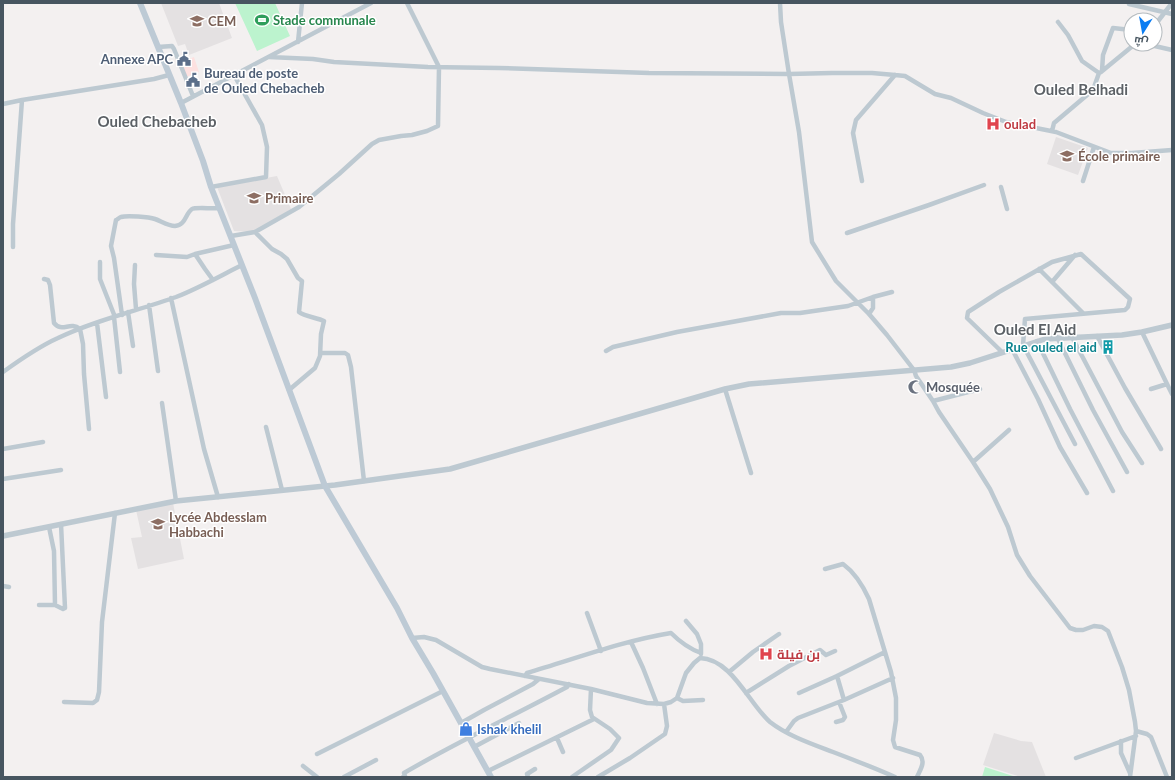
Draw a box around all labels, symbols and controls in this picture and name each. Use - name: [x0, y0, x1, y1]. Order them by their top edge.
- sports icon: Stade communale: [254, 12, 270, 28]
- place label: Stade communale: [273, 12, 376, 28]
- north arrow: [1123, 12, 1163, 52]
- school or university icon: CEM: [189, 13, 205, 29]
- place label: CEM: [208, 13, 236, 29]
- text: ش: [1133, 34, 1149, 50]
- place label: Annexe APC: [100, 51, 173, 67]
- public building icon: Annexe APC: [176, 51, 192, 67]
- place label: Bureau de poste de Ouled Chebacheb: [204, 65, 325, 96]
- public building icon: Bureau de poste de Ouled Chebacheb: [185, 72, 201, 88]
- district label: Ouled Belhadi: [1034, 80, 1128, 98]
- district label: Ouled Chebacheb: [97, 112, 217, 130]
- hospital icon: oulad: [985, 116, 1001, 132]
- place label: oulad: [1004, 116, 1036, 132]
- school or university icon: École primaire: [1059, 148, 1075, 164]
- place label: École primaire: [1078, 148, 1160, 164]
- school or university icon: Primaire: [246, 190, 262, 206]
- place label: Primaire: [265, 190, 314, 206]
- district label: Ouled El Aid: [994, 320, 1076, 338]
- place label: Rue ouled el aid: [1005, 339, 1097, 355]
- building icon: Rue ouled el aid: [1100, 339, 1116, 355]
- mosque icon: Mosquée: [907, 379, 923, 395]
- place label: Mosquée: [926, 379, 980, 395]
- place label: Lycée Abdesslam Habbachi: [169, 509, 267, 540]
- school or university icon: Lycée Abdesslam Habbachi: [150, 516, 166, 532]
- hospital icon: بن فيلة: [758, 646, 774, 662]
- place label: بن فيلة: [777, 646, 820, 662]
- shop icon: Ishak khelil: [458, 721, 474, 737]
- place label: Ishak khelil: [477, 721, 541, 737]

